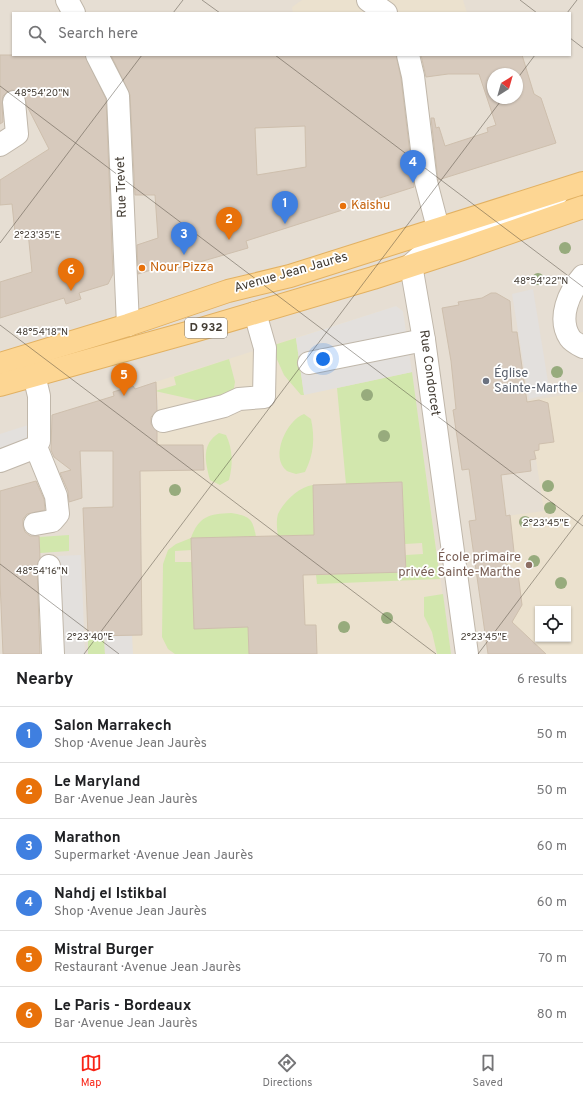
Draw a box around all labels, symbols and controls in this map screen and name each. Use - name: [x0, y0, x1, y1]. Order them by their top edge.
- search box: [12, 12, 571, 56]
- icon: search: [26, 23, 48, 45]
- text: Search here: [58, 25, 138, 44]
- north arrow: [487, 68, 523, 104]
- text: 48°54'20"N: [15, 87, 69, 100]
- pin: 4: [400, 150, 426, 183]
- street label: Rue Trevet: [113, 156, 131, 218]
- pin: 1: [272, 191, 298, 224]
- place label: Kaishu: [351, 198, 390, 214]
- marker: Kaishu: [338, 201, 348, 211]
- pin: 2: [216, 207, 242, 240]
- pin: 3: [171, 222, 197, 255]
- text: 2°23'35"E: [14, 229, 60, 242]
- street label: Avenue Jean Jaurès: [232, 249, 350, 297]
- pin: 6: [58, 258, 84, 291]
- place label: Nour Pizza: [150, 260, 213, 276]
- marker: Nour Pizza: [137, 263, 147, 273]
- text: 48°54'22"N: [514, 275, 568, 288]
- road number: D 932: [185, 318, 227, 338]
- text: 48°54'18"N: [16, 326, 68, 339]
- street label: Rue Condorcet: [415, 329, 443, 417]
- your location: [313, 349, 333, 369]
- pin: 5: [111, 363, 137, 396]
- place label: Église Sainte-Marthe: [494, 364, 578, 397]
- marker: Église Sainte-Marthe: [481, 376, 491, 386]
- text: 2°23'45"E: [523, 517, 569, 530]
- place label: École primaire privée Sainte-Marthe: [398, 548, 521, 581]
- marker: École primaire privée Sainte-Marthe: [524, 560, 534, 570]
- text: 48°54'16"N: [16, 565, 68, 578]
- map controls: [535, 606, 571, 642]
- button: locate: [535, 606, 571, 642]
- text: 2°23'40"E: [66, 631, 114, 644]
- text: 2°23'45"E: [461, 631, 507, 644]
- text: Nearby: [16, 669, 73, 691]
- text: 6 results: [517, 672, 567, 688]
- text: Salon Marrakech: [54, 717, 172, 736]
- text: 1: [26, 727, 32, 743]
- text: 50 m: [537, 727, 567, 743]
- text: Shop · Avenue Jean Jaurès: [54, 736, 207, 752]
- text: Le Maryland: [54, 773, 141, 792]
- text: 2: [25, 783, 33, 799]
- text: 50 m: [537, 783, 567, 799]
- text: Bar · Avenue Jean Jaurès: [54, 792, 198, 808]
- text: Marathon: [54, 829, 121, 848]
- text: 3: [25, 839, 33, 855]
- text: 60 m: [537, 839, 567, 855]
- text: Supermarket · Avenue Jean Jaurès: [54, 848, 253, 864]
- text: Nahdj el Istikbal: [54, 885, 167, 904]
- text: 4: [25, 895, 33, 911]
- text: 60 m: [537, 895, 567, 911]
- text: Shop · Avenue Jean Jaurès: [54, 904, 207, 920]
- text: Mistral Burger: [54, 941, 154, 960]
- text: 5: [25, 951, 33, 967]
- text: 70 m: [538, 951, 567, 967]
- text: Restaurant · Avenue Jean Jaurès: [54, 960, 241, 976]
- text: Le Paris - Bordeaux: [54, 997, 191, 1016]
- text: 6: [25, 1007, 33, 1023]
- text: 80 m: [537, 1007, 567, 1023]
- text: Bar · Avenue Jean Jaurès: [54, 1016, 198, 1032]
- tab: Map: [80, 1052, 102, 1090]
- tab: Directions: [262, 1052, 312, 1090]
- tab: Saved: [473, 1052, 503, 1090]

